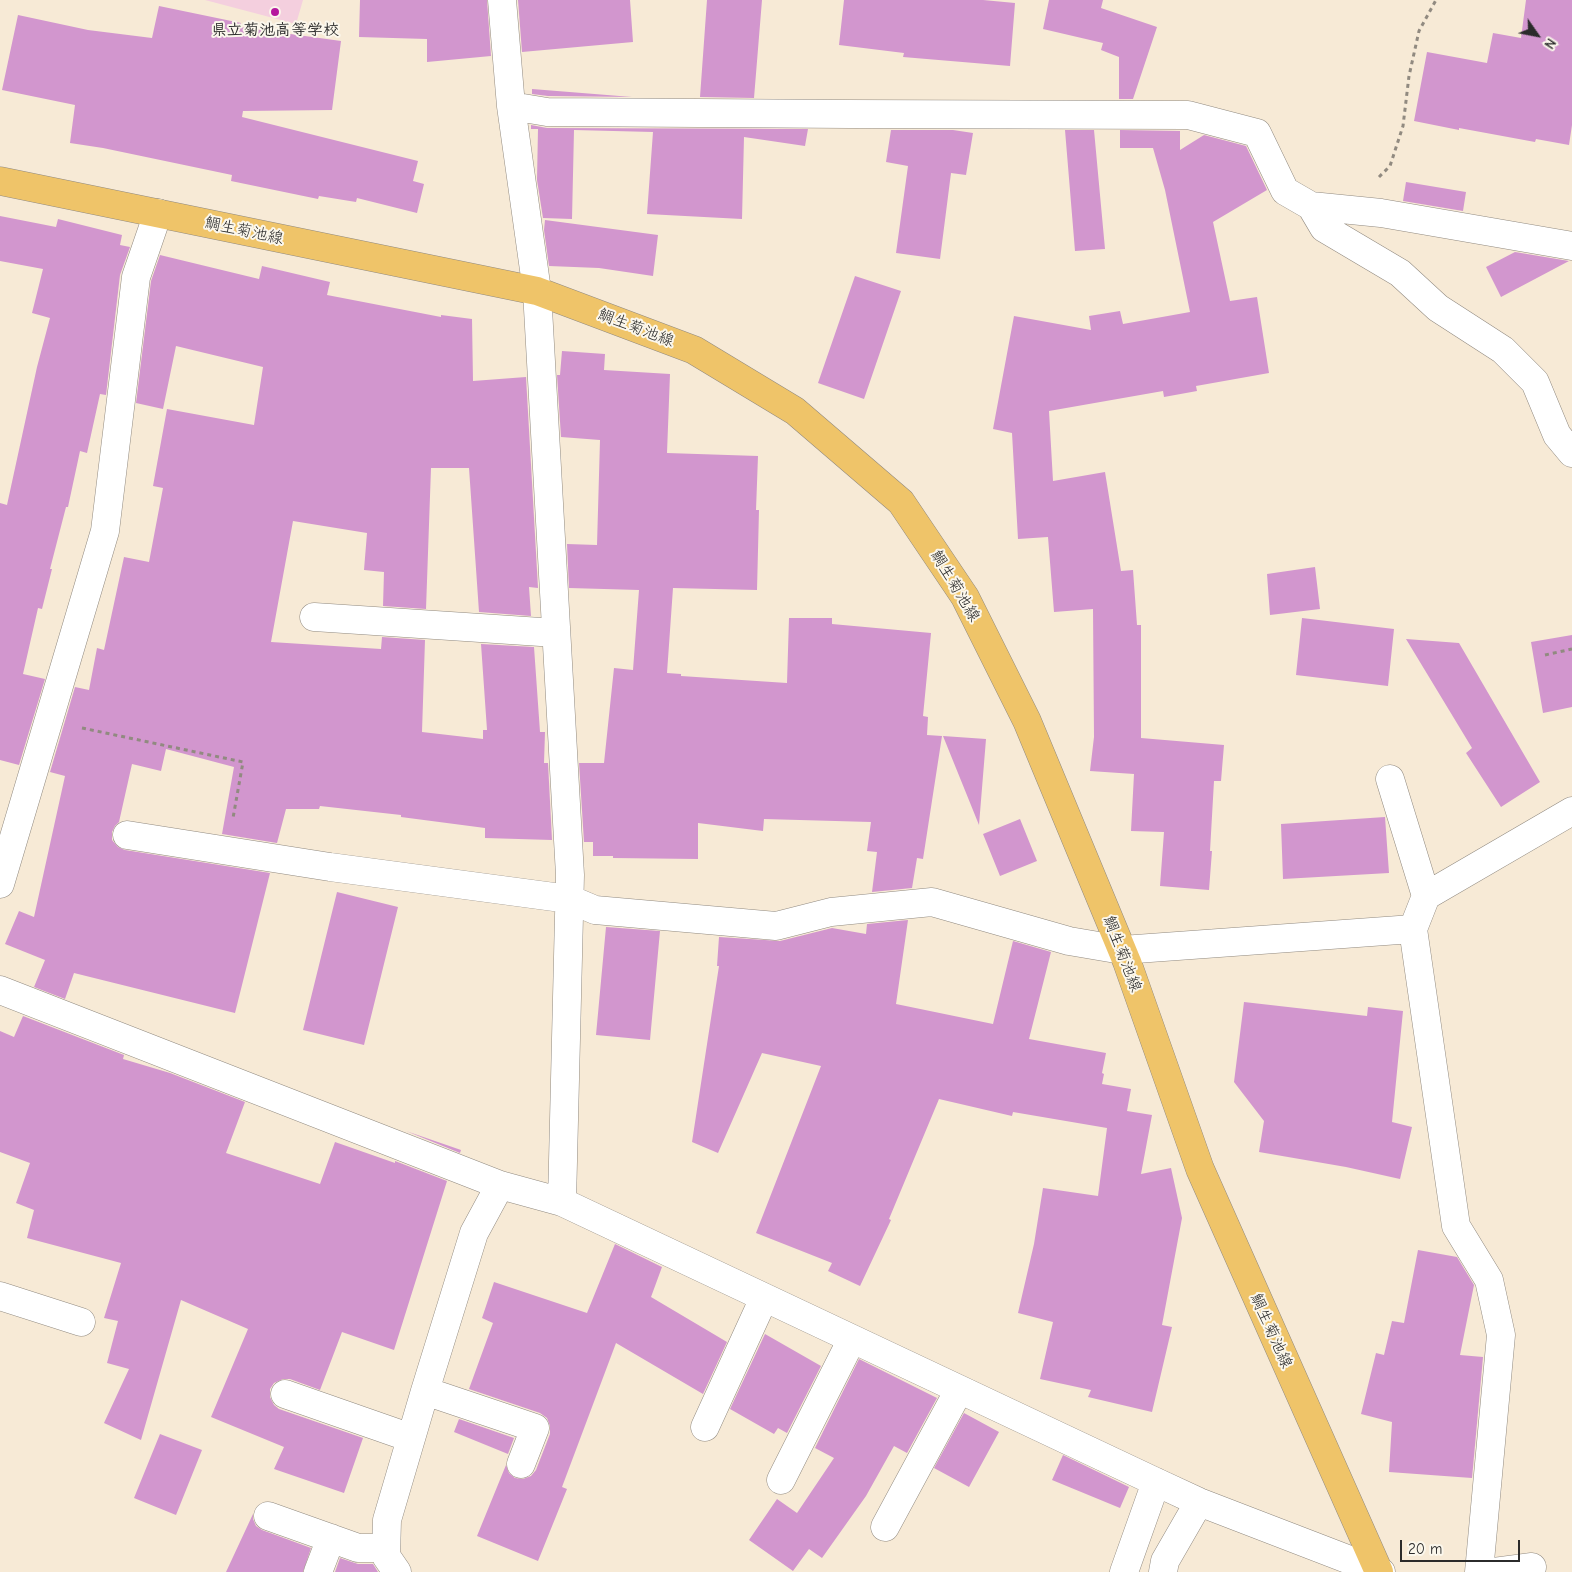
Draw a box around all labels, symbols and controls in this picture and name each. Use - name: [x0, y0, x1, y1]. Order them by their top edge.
- marker: 県立菊池高等学校: [269, 6, 281, 18]
- north arrow: [1512, 10, 1562, 60]
- place label: 県立菊池高等学校: [211, 20, 339, 40]
- text: N: [1540, 35, 1560, 52]
- street label: 鯛生菊池線: [203, 213, 285, 249]
- street label: 鯛生菊池線: [595, 305, 677, 351]
- street label: 鯛生菊池線: [926, 547, 984, 625]
- street label: 鯛生菊池線: [1099, 913, 1145, 995]
- street label: 鯛生菊池線: [1246, 1291, 1296, 1371]
- scale bar: [1402, 1530, 1522, 1562]
- text: 20 m: [1408, 1540, 1442, 1558]

